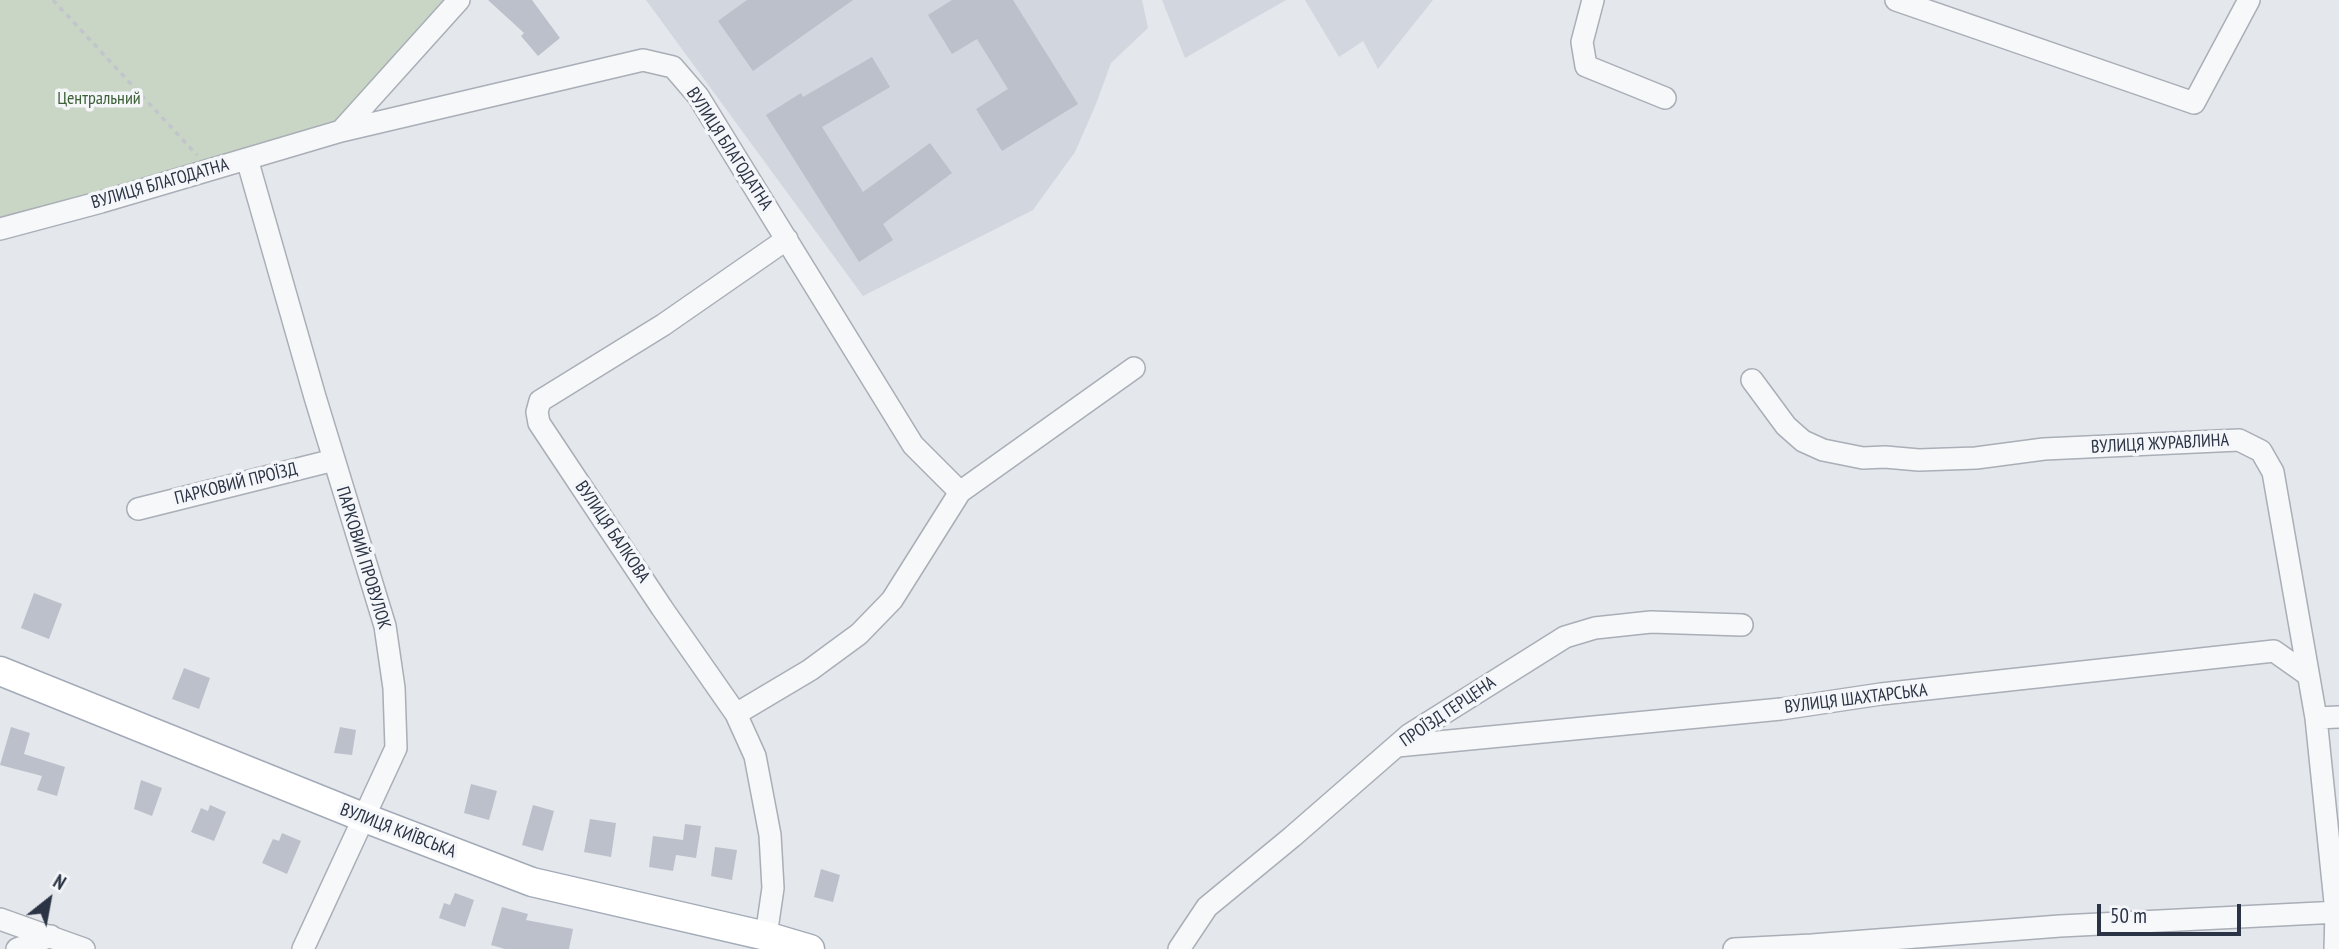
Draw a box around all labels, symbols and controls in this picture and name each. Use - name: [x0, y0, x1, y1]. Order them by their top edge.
- street label: ВУЛИЦЯ БЛАГОДАТНА: [681, 84, 777, 214]
- park label: Центральний: [57, 88, 141, 110]
- street label: ВУЛИЦЯ БЛАГОДАТНА: [89, 154, 231, 214]
- street label: ВУЛИЦЯ ЖУРАВЛИНА: [2090, 430, 2230, 458]
- street label: ПАРКОВИЙ ПРОЇЗД: [173, 458, 299, 510]
- street label: ВУЛИЦЯ БАЛКОВА: [570, 477, 654, 587]
- street label: ПАРКОВИЙ ПРОВУЛОК: [331, 484, 395, 632]
- street label: ПРОЇЗД ГЕРЦЕНА: [1396, 672, 1500, 752]
- street label: ВУЛИЦЯ ШАХТАРСЬКА: [1783, 680, 1929, 718]
- street label: ВУЛИЦЯ КИЇВСЬКА: [337, 799, 459, 863]
- north arrow: [14, 865, 84, 935]
- text: N: [49, 869, 70, 895]
- scale bar: [2101, 890, 2244, 934]
- text: 50 m: [2110, 902, 2147, 929]

